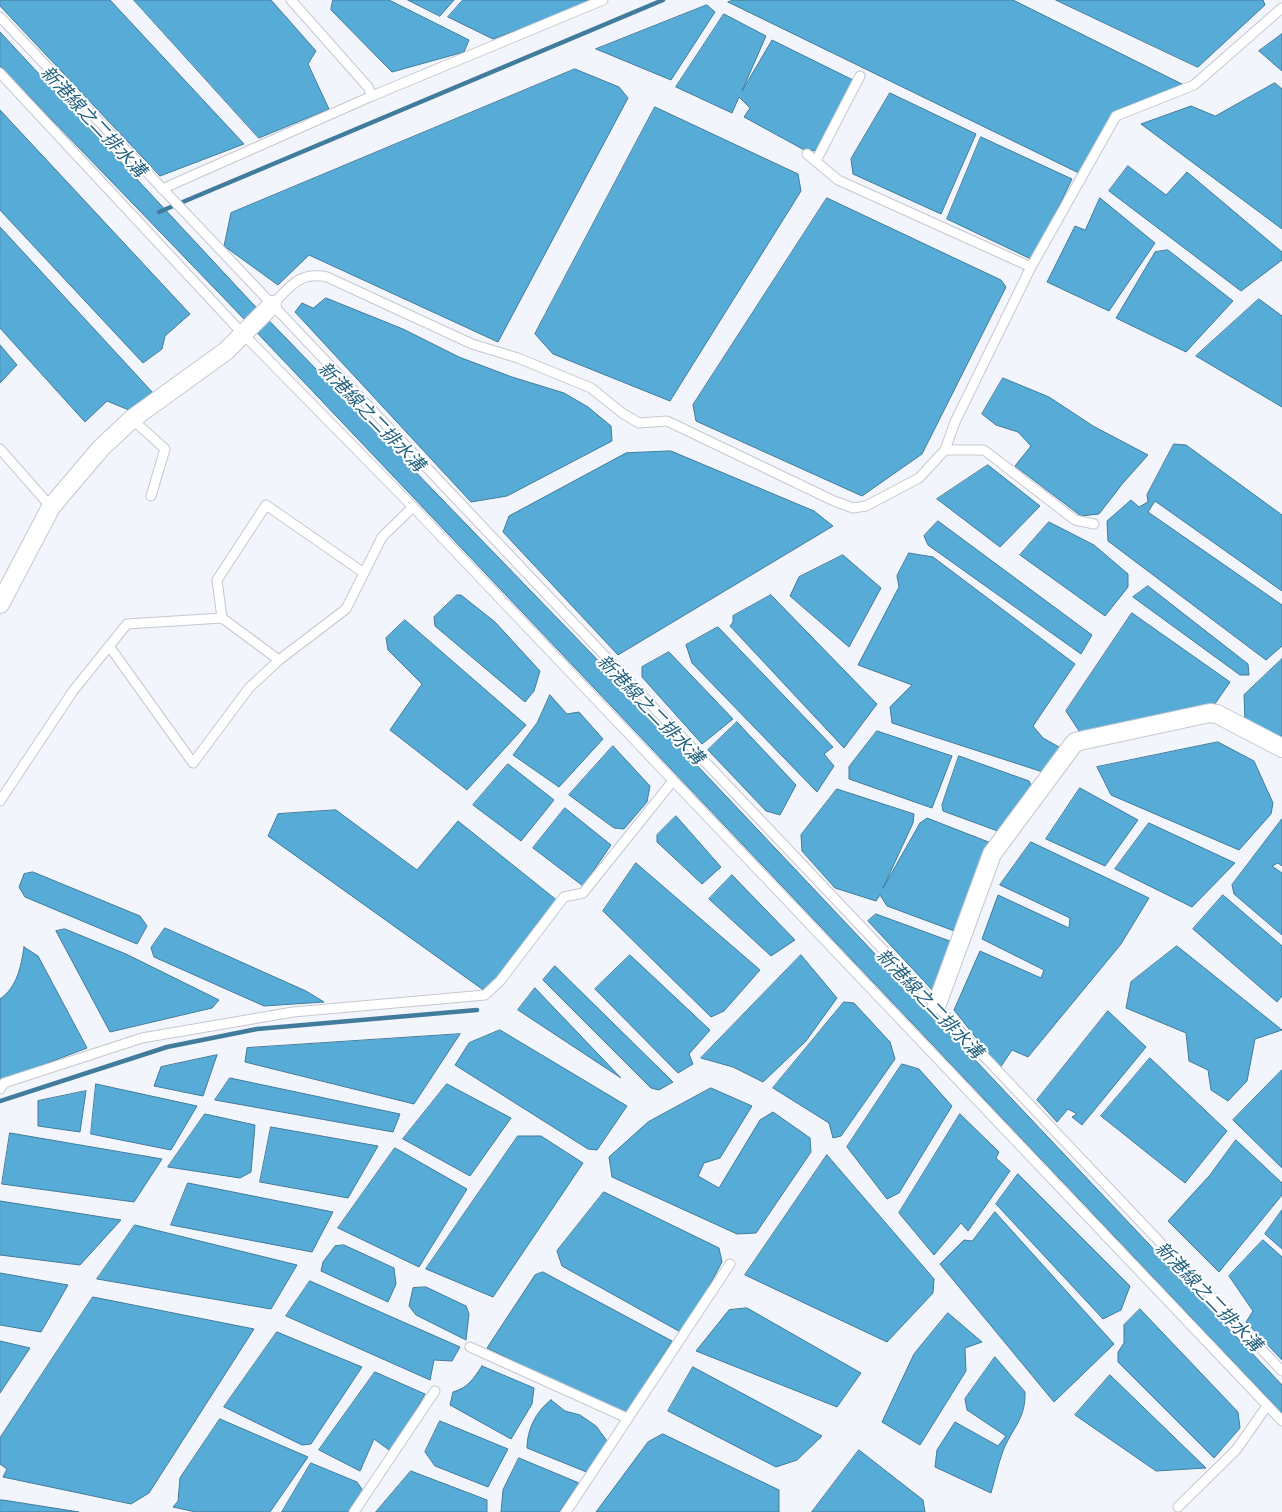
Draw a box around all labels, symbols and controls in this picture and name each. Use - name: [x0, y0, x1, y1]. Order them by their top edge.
- water label: 新港線之二排水溝: [36, 62, 150, 182]
- water label: 新港線之二排水溝: [313, 358, 429, 476]
- water label: 新港線之二排水溝: [592, 651, 708, 769]
- water label: 新港線之二排水溝: [871, 945, 987, 1063]
- water label: 新港線之二排水溝: [1150, 1238, 1266, 1356]

